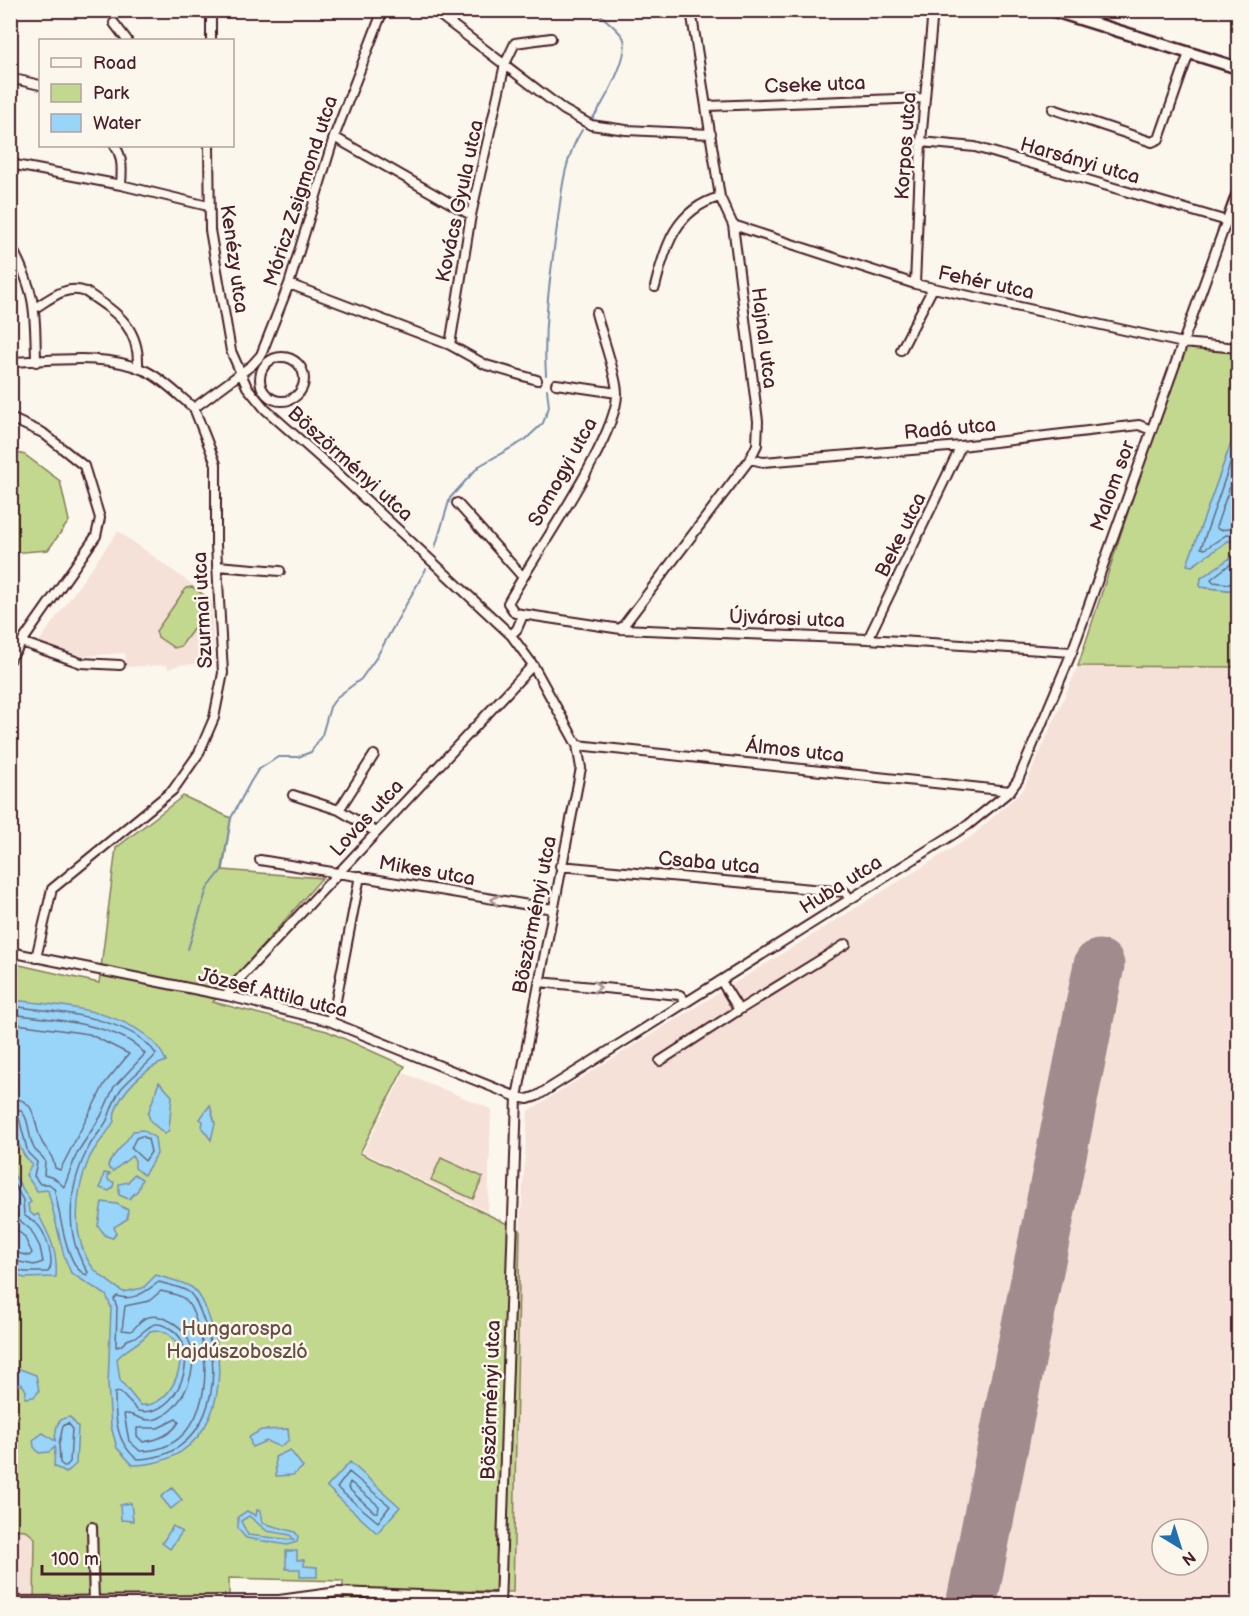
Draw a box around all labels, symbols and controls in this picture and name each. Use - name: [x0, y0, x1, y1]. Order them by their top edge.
- legend: [39, 39, 234, 147]
- text: Road: [93, 53, 137, 74]
- street label: Cseke utca: [764, 71, 866, 99]
- text: Park: [93, 83, 129, 104]
- street label: Korpos utca: [890, 91, 922, 201]
- street label: Móricz Zsigmond utca: [259, 93, 343, 289]
- text: Water: [93, 113, 141, 134]
- street label: Kovács Gyula utca: [431, 118, 489, 284]
- street label: Harsányi utca: [1017, 132, 1143, 190]
- street label: Kenézy utca: [215, 203, 253, 315]
- street label: Fehér utca: [936, 261, 1036, 305]
- street label: Hajnal utca: [746, 286, 782, 390]
- street label: Böszörményi utca: [282, 401, 418, 527]
- street label: Somogyi utca: [523, 413, 603, 531]
- street label: Radó utca: [903, 413, 997, 445]
- street label: Malom sor: [1086, 437, 1141, 535]
- street label: Beke utca: [870, 489, 932, 581]
- street label: Szurmai utca: [188, 551, 218, 669]
- street label: Újvárosi utca: [728, 604, 846, 633]
- street label: Álmos utca: [745, 733, 845, 768]
- street label: Lovas utca: [325, 774, 409, 862]
- street label: Böszörményi utca: [508, 834, 562, 996]
- street label: Csaba utca: [657, 847, 761, 879]
- street label: Huba utca: [795, 850, 887, 920]
- street label: Mikes utca: [377, 851, 477, 891]
- one-way arrow: [491, 894, 500, 906]
- street label: József Attila utca: [196, 963, 350, 1023]
- one-way arrow: [593, 980, 602, 993]
- park label: Hungarospa Hajdúszoboszló: [166, 1317, 308, 1364]
- street label: Böszörményi utca: [476, 1319, 506, 1481]
- north arrow: [1150, 1517, 1210, 1577]
- scale bar: [42, 1538, 153, 1576]
- text: N: [1178, 1546, 1199, 1569]
- text: 100 m: [51, 1549, 99, 1570]

